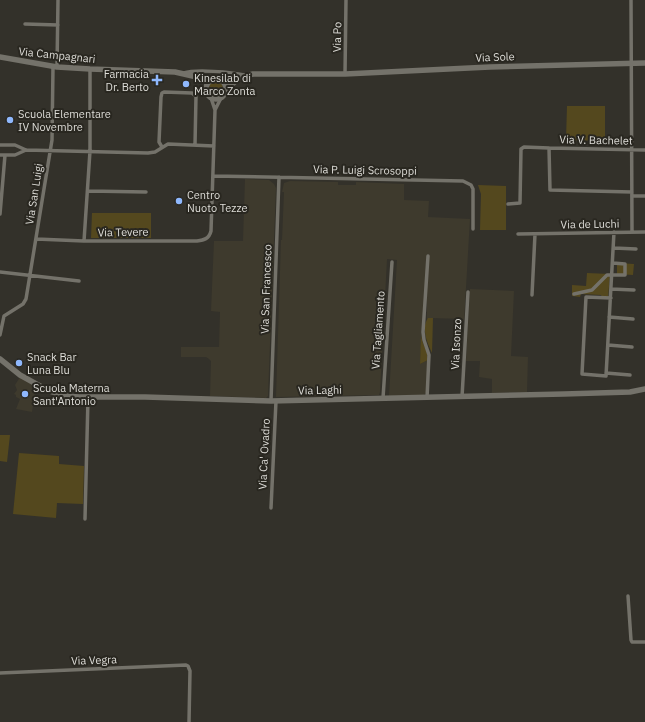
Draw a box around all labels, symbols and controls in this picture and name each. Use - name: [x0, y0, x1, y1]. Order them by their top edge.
- street label: Via Po: [330, 22, 344, 52]
- street label: Via Campagnari: [18, 44, 96, 66]
- street label: Via Sole: [475, 49, 515, 65]
- place label: Farmacia Dr. Berto: [104, 67, 149, 94]
- place label: Kinesilab di Marco Zonta: [194, 71, 256, 98]
- marker: Farmacia Dr. Berto: [152, 75, 162, 85]
- marker: Kinesilab di Marco Zonta: [181, 79, 191, 89]
- place label: Scuola Elementare IV Novembre: [18, 107, 111, 134]
- marker: Scuola Elementare IV Novembre: [5, 115, 15, 125]
- street label: Via V. Bachelet: [559, 132, 633, 148]
- street label: Via San Luigi: [22, 162, 46, 226]
- street label: Via P. Luigi Scrosoppi: [313, 162, 417, 178]
- place label: Centro Nuoto Tezze: [187, 188, 247, 215]
- marker: Centro Nuoto Tezze: [174, 196, 184, 206]
- street label: Via de Luchi: [560, 216, 620, 232]
- street label: Via Tevere: [97, 225, 149, 239]
- street label: Via San Francesco: [257, 244, 275, 334]
- street label: Via Tagliamento: [368, 290, 388, 370]
- street label: Via Isonzo: [448, 318, 464, 370]
- place label: Snack Bar Luna Blu: [27, 350, 77, 377]
- marker: Snack Bar Luna Blu: [14, 358, 24, 368]
- place label: Scuola Materna Sant'Antonio: [33, 381, 110, 408]
- street label: Via Laghi: [298, 383, 342, 397]
- marker: Scuola Materna Sant'Antonio: [20, 389, 30, 399]
- street label: Via Ca' Ovadro: [255, 418, 273, 490]
- street label: Via Vegra: [71, 652, 117, 668]

